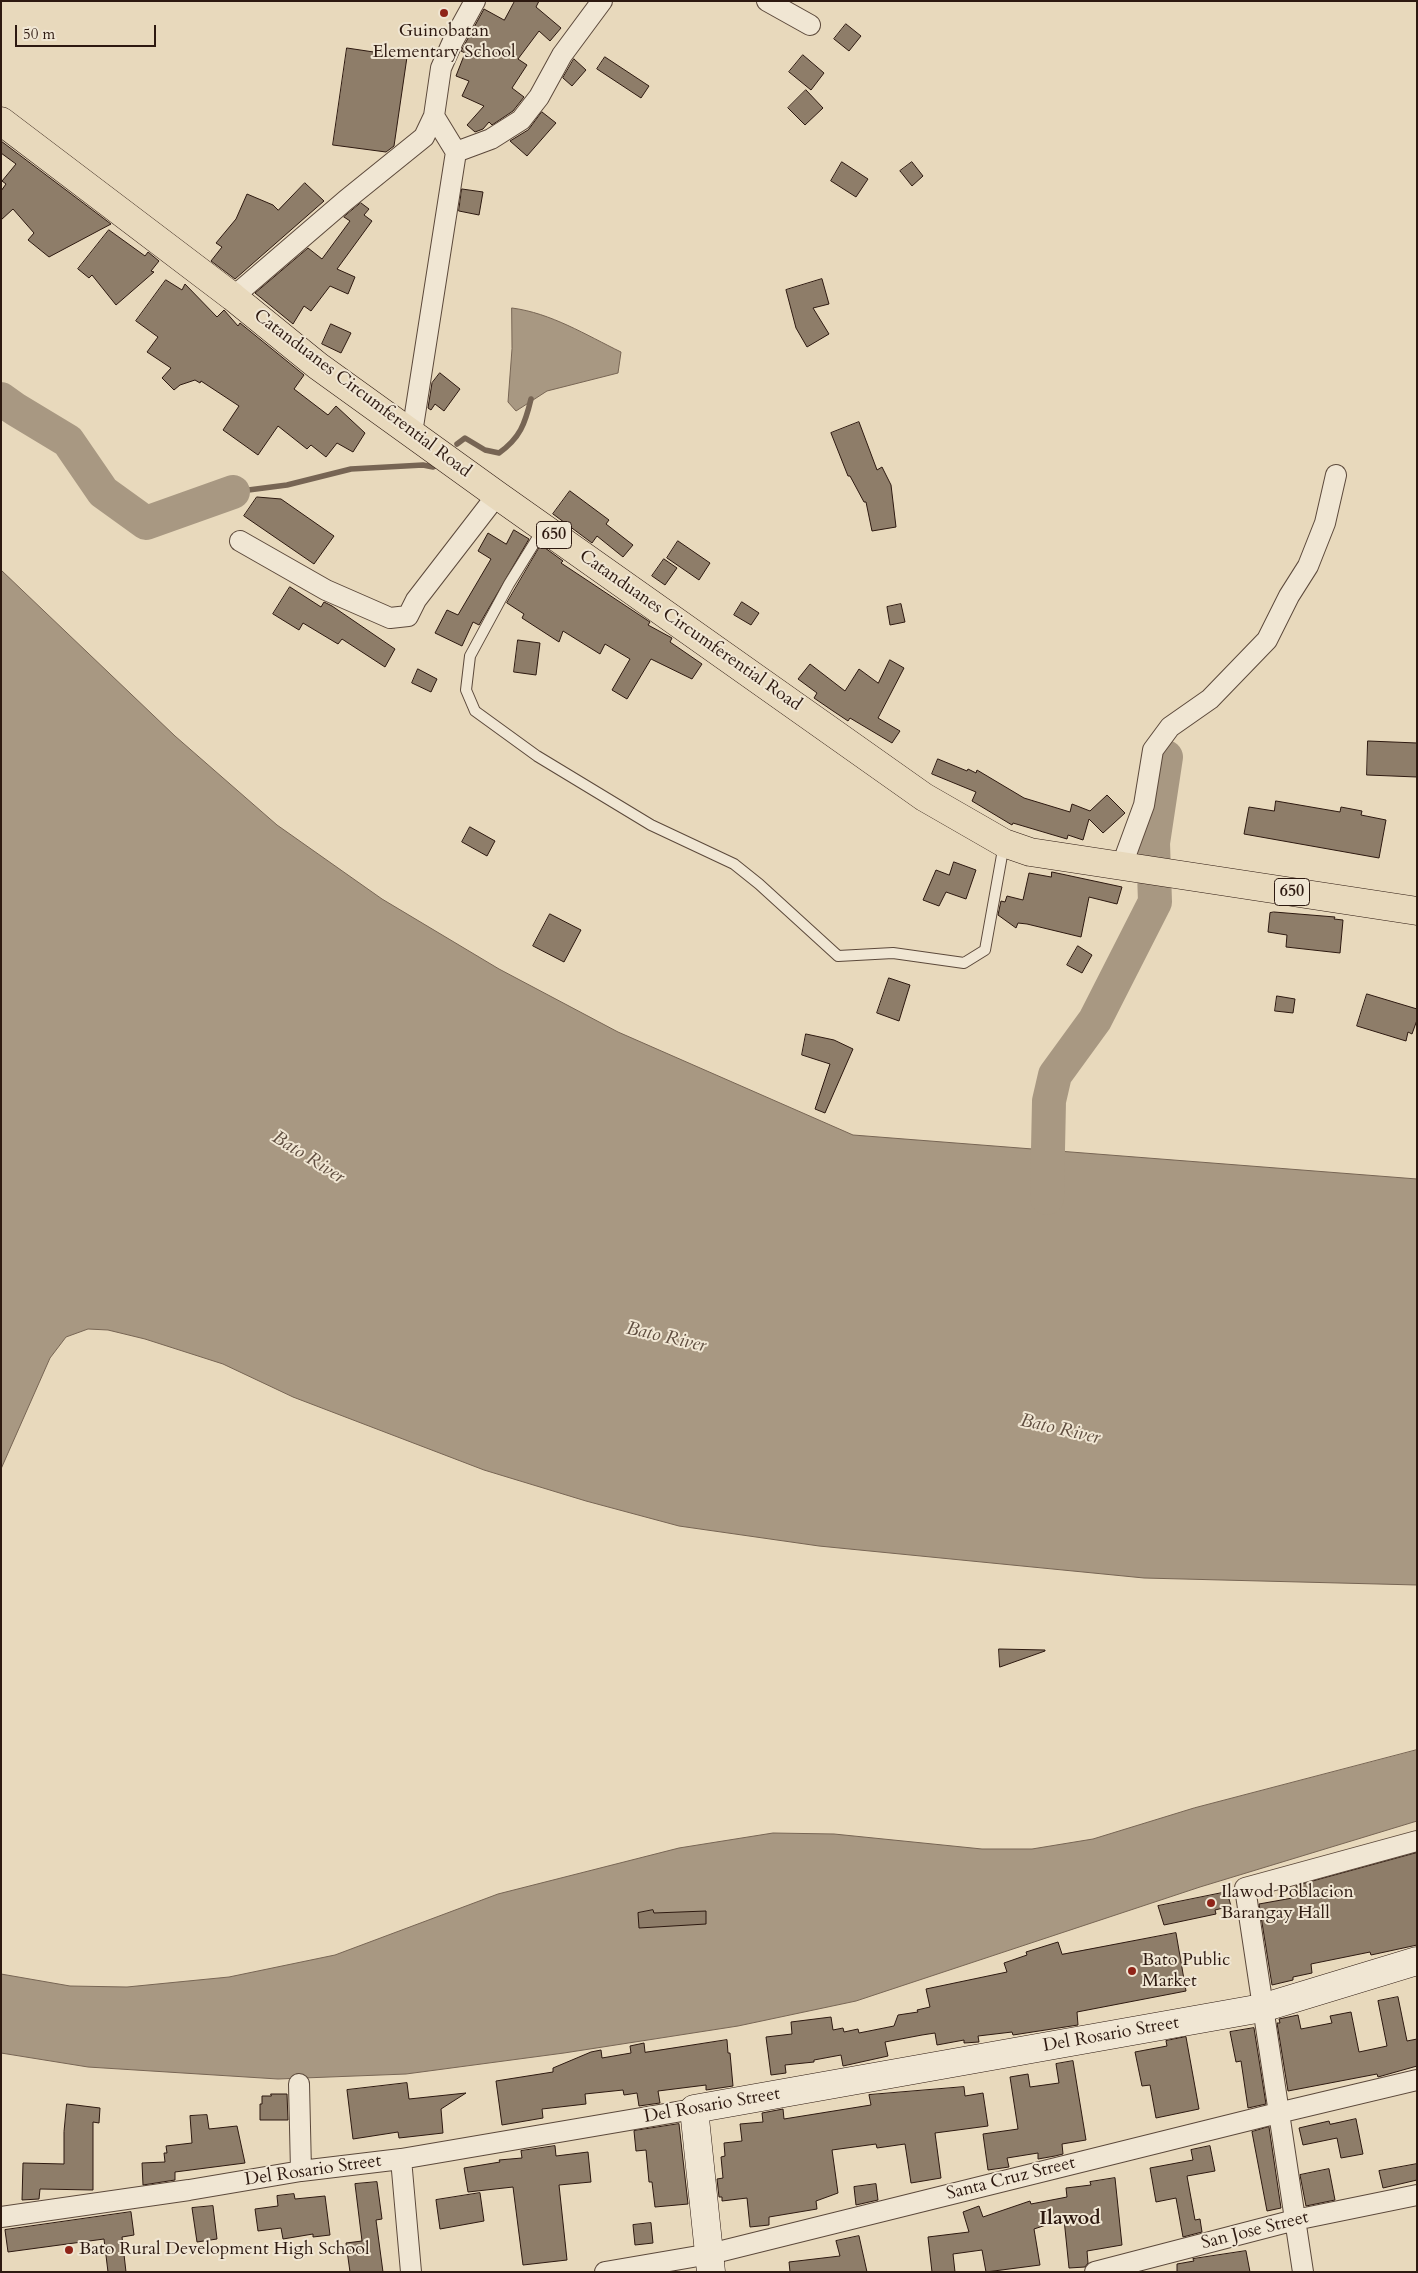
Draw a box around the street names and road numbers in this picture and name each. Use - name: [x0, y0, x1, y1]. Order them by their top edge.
- street label: Catanduanes Circumferential Road: [249, 305, 475, 483]
- road number: 650: [536, 522, 572, 548]
- street label: Catanduanes Circumferential Road: [575, 546, 805, 716]
- road number: 650: [1274, 879, 1310, 906]
- street label: Del Rosario Street: [1041, 2012, 1181, 2058]
- street label: Del Rosario Street: [642, 2083, 782, 2129]
- street label: Del Rosario Street: [243, 2151, 383, 2191]
- street label: Santa Cruz Street: [944, 2153, 1078, 2205]
- street label: San Jose Street: [1199, 2207, 1311, 2255]

